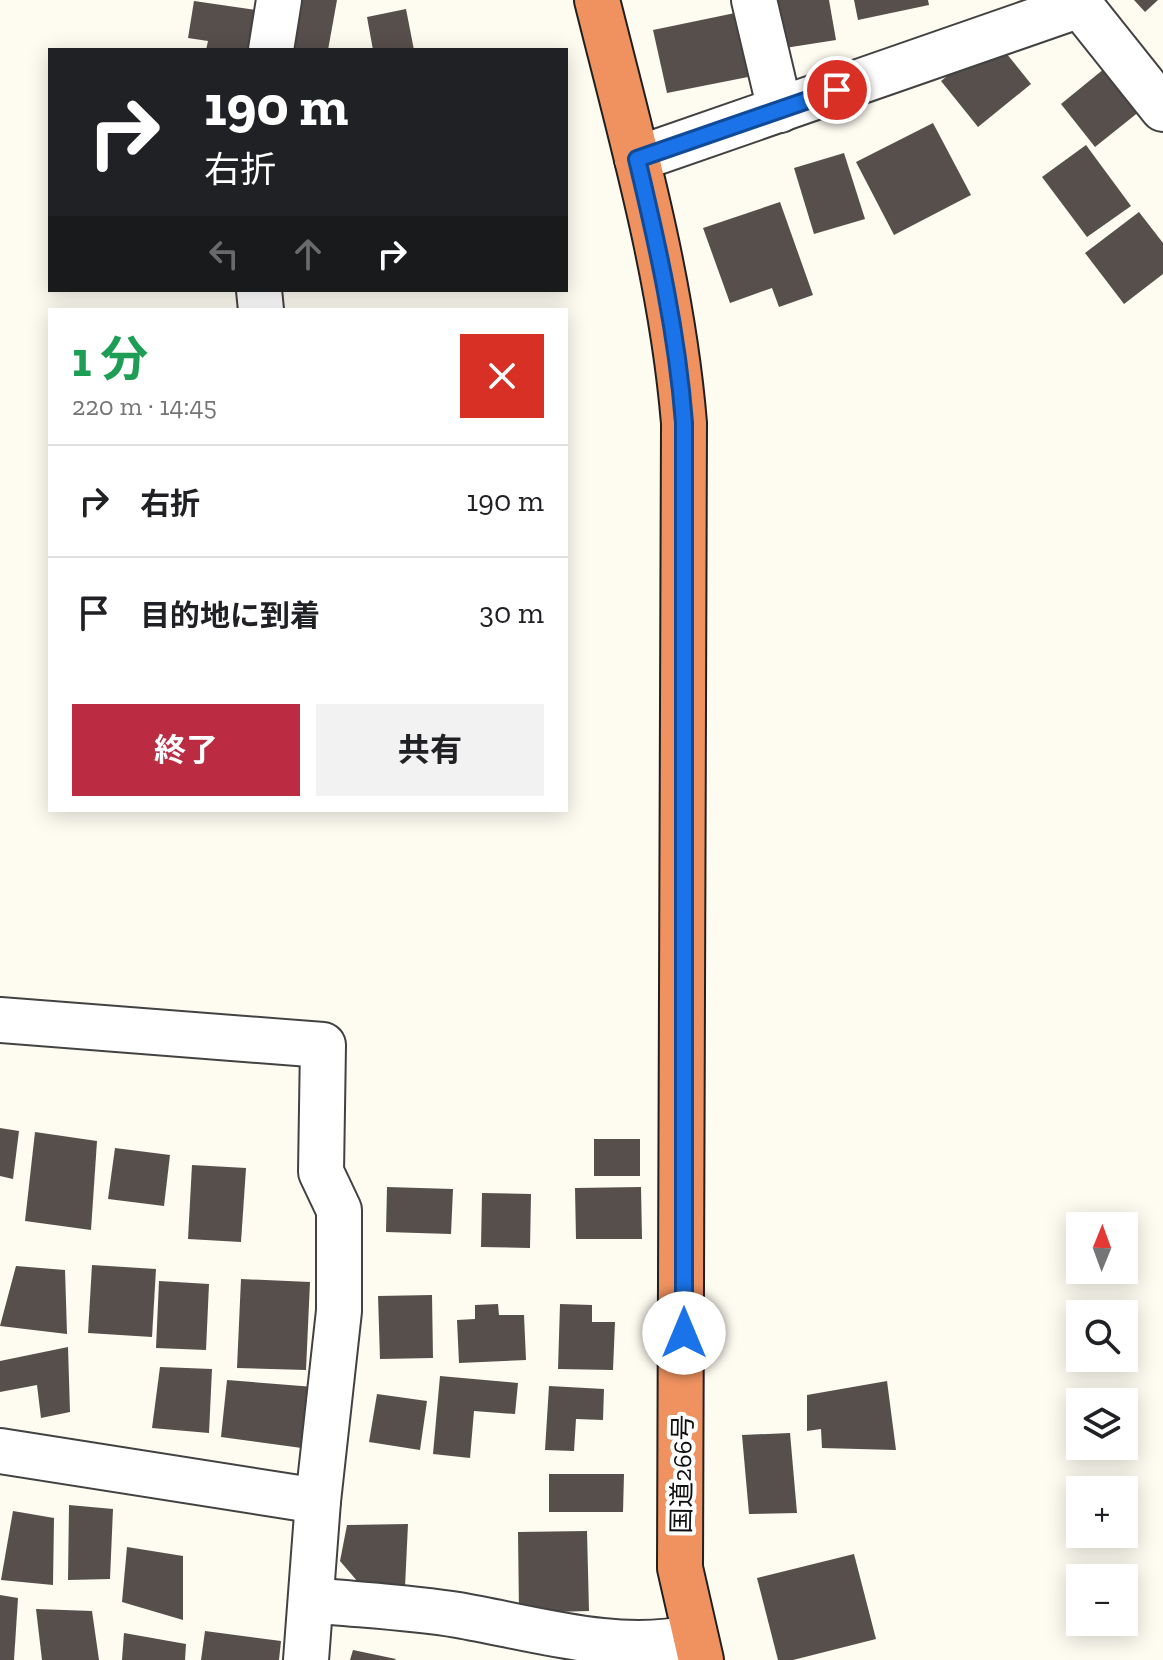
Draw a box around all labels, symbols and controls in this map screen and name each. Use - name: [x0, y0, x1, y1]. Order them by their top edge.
- pin: [803, 56, 871, 124]
- icon: arrive: [815, 68, 859, 112]
- text: 190 m: [204, 72, 348, 139]
- icon: right: [72, 80, 176, 184]
- text: 右折: [204, 148, 276, 191]
- icon: left: [202, 232, 246, 276]
- icon: ahead: [286, 232, 330, 276]
- icon: right: [370, 232, 414, 276]
- text: 1 分: [72, 331, 148, 388]
- button: close: [460, 334, 544, 418]
- text: 220 m · 14:45: [72, 390, 217, 422]
- icon: right: [72, 479, 116, 523]
- text: 190 m: [467, 483, 544, 519]
- text: 右折: [140, 486, 200, 522]
- icon: arrive: [72, 591, 116, 635]
- text: 30 m: [479, 595, 544, 631]
- text: 目的地に到着: [140, 598, 320, 634]
- button: 終了: [72, 704, 300, 796]
- button: 共有: [316, 704, 544, 796]
- north arrow: [1066, 1212, 1138, 1284]
- map controls: [1066, 1212, 1138, 1636]
- position arrow: [642, 1291, 726, 1375]
- button: search: [1066, 1300, 1138, 1372]
- button: layers: [1066, 1388, 1138, 1460]
- street label: 国道266号: [665, 1414, 699, 1534]
- button: +: [1066, 1476, 1138, 1548]
- button: −: [1066, 1564, 1138, 1636]

